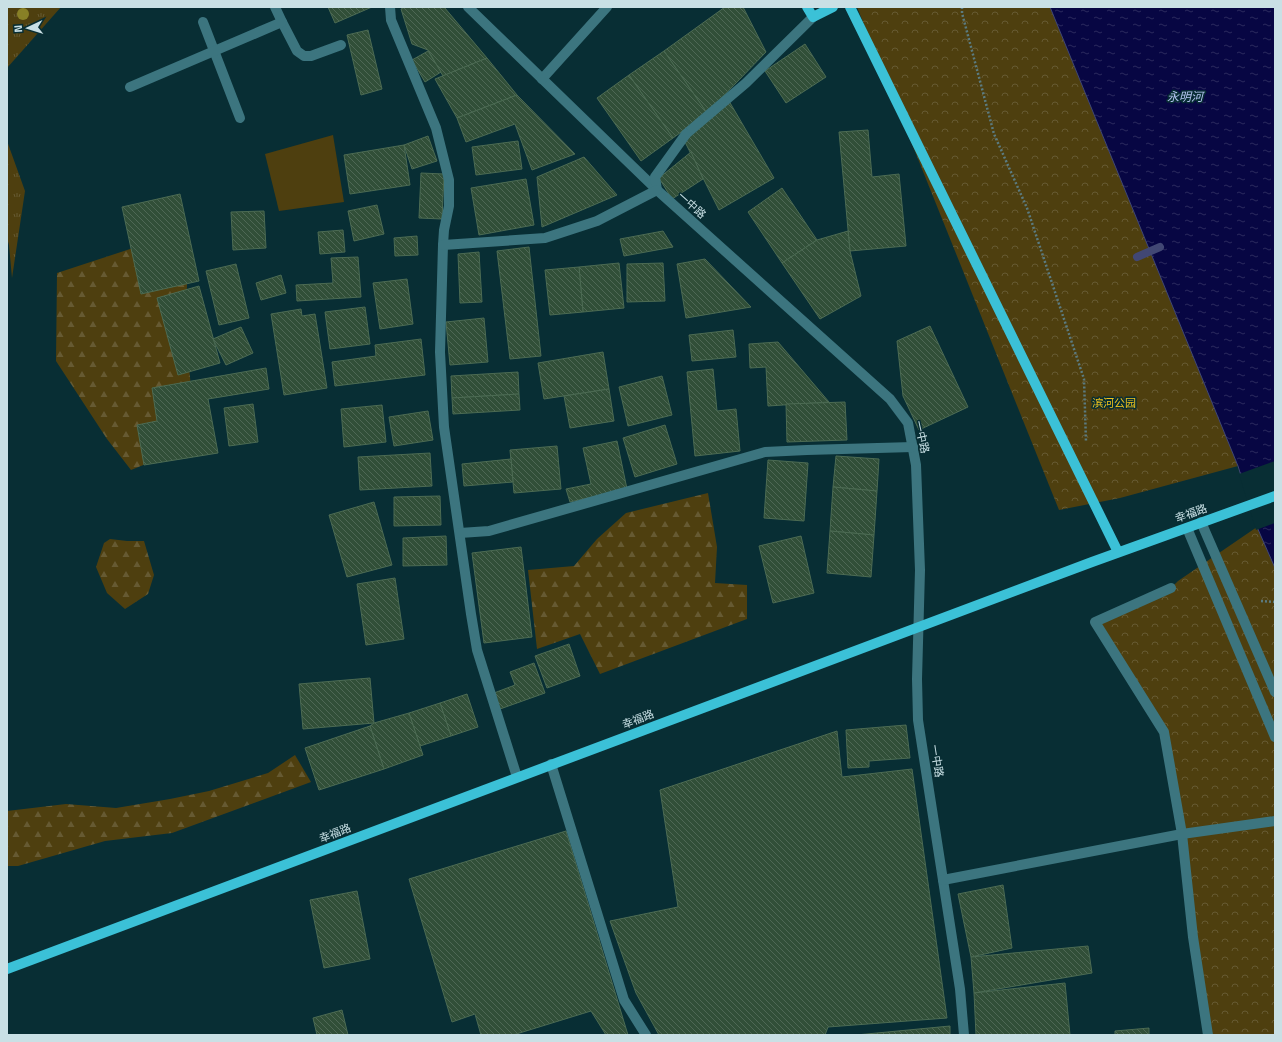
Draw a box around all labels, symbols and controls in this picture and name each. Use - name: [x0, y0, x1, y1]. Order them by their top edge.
- north arrow: [8, 8, 48, 48]
- text: N: [10, 24, 26, 33]
- water label: 永明河: [1167, 87, 1205, 106]
- street label: 一中路: [674, 188, 710, 222]
- park label: 滨河公园: [1092, 395, 1136, 411]
- street label: 一中路: [910, 419, 934, 455]
- street label: 幸福路: [1173, 500, 1209, 526]
- street label: 幸福路: [620, 706, 656, 732]
- street label: 一中路: [927, 743, 947, 779]
- street label: 幸福路: [317, 820, 353, 846]

